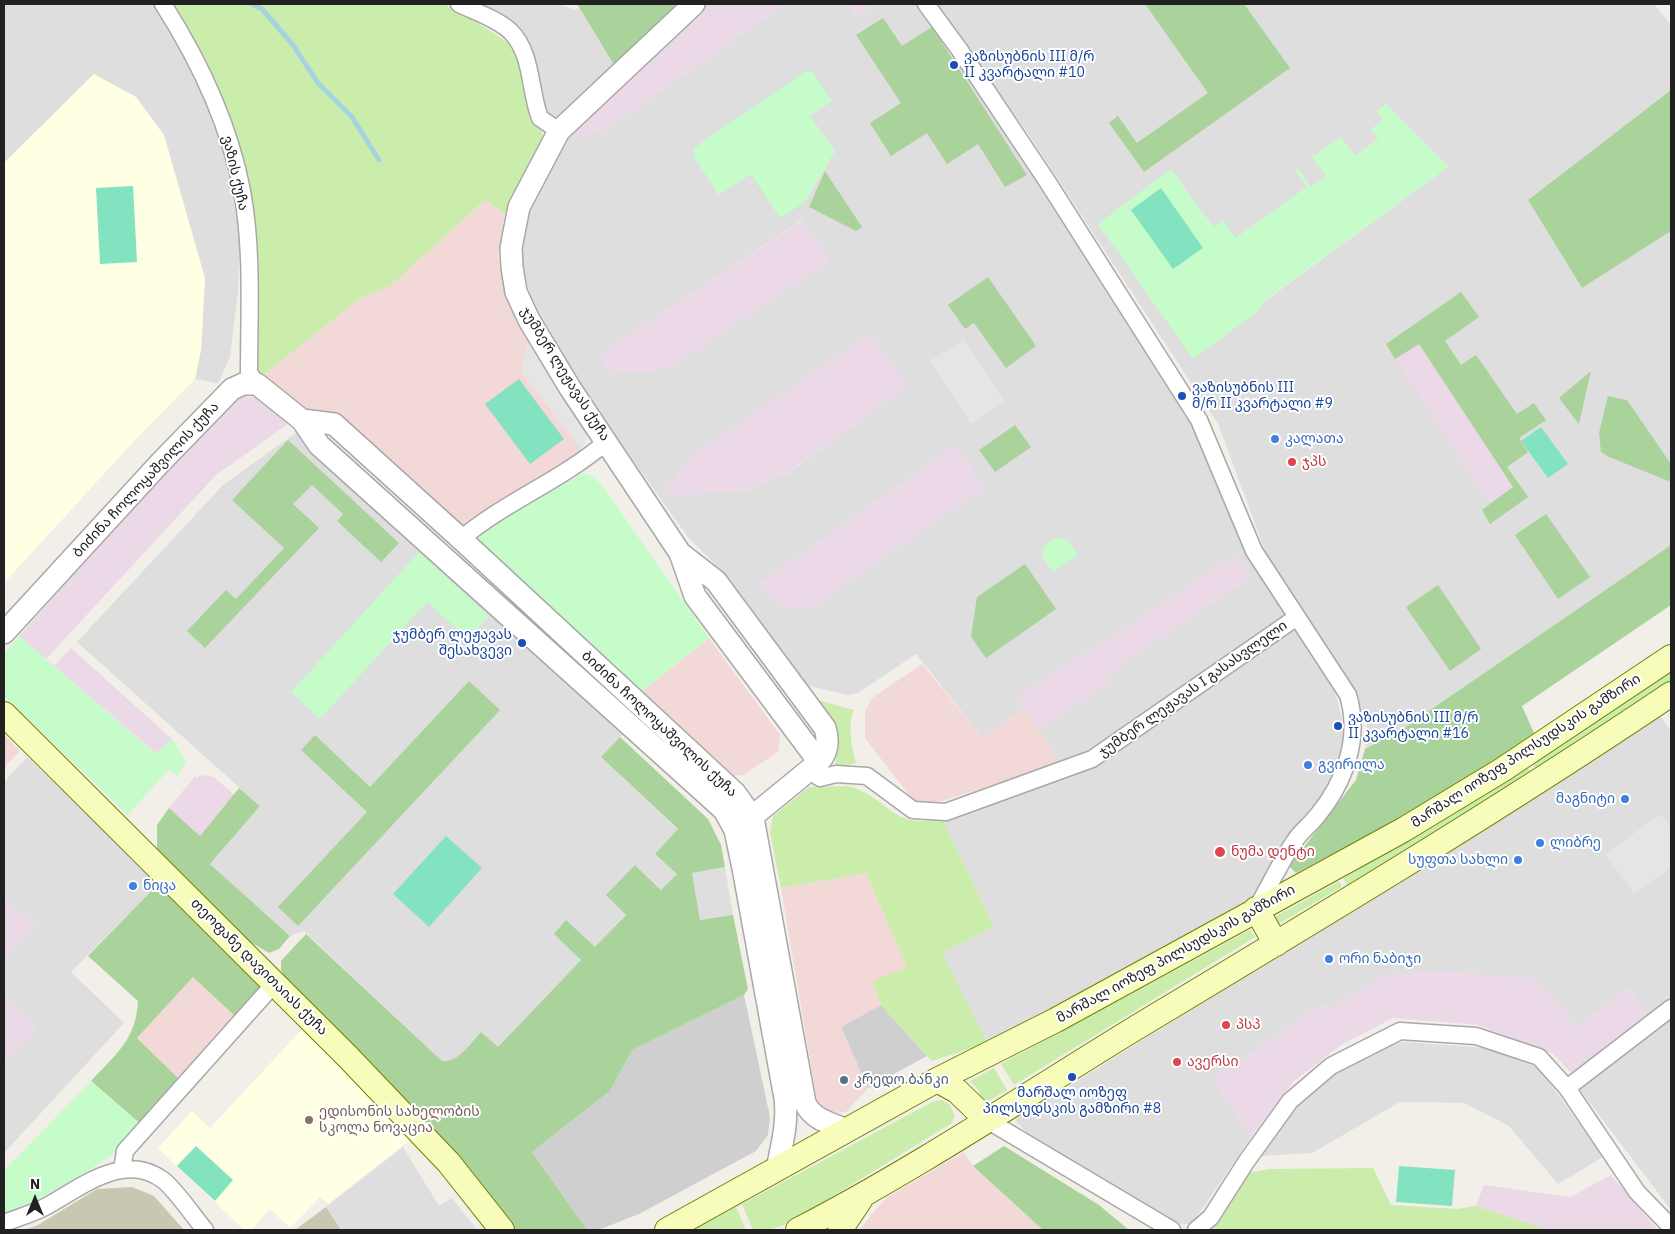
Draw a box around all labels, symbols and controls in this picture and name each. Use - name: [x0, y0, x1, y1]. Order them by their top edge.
- place label: ვაზისუბნის III მ/რ II კვარტალი #10: [964, 49, 1095, 82]
- marker: ვაზისუბნის III მ/რ II კვარტალი #10: [948, 59, 960, 71]
- street label: ვაზის ქუჩა: [218, 134, 252, 212]
- street label: ჯუმბერ ლეჟავას ქუჩა: [517, 304, 613, 444]
- place label: ვაზისუბნის III მ/რ II კვარტალი #9: [1192, 380, 1333, 412]
- marker: ვაზისუბნის III მ/რ II კვარტალი #9: [1176, 390, 1188, 402]
- street label: ბიძინა ჩოლოყაშვილის ქუჩა: [69, 399, 223, 561]
- place label: კალათა: [1285, 431, 1344, 447]
- marker: კალათა: [1269, 433, 1281, 445]
- place label: ჯპს: [1302, 454, 1326, 470]
- marker: ჯპს: [1286, 456, 1298, 468]
- street label: ჯუმბერ ლეჟავას I გასასვლელი: [1095, 617, 1291, 761]
- place label: ჯუმბერ ლეჟავას შესახვევი: [393, 627, 512, 660]
- marker: ჯუმბერ ლეჟავას შესახვევი: [516, 637, 528, 649]
- street label: ბიძინა ჩოლოყაშვილის ქუჩა: [578, 647, 740, 801]
- street label: მარშალ იოზეფ პილსუდსკის გამზირი: [1408, 670, 1644, 832]
- place label: ვაზისუბნის III მ/რ II კვარტალი #16: [1348, 710, 1479, 742]
- marker: ვაზისუბნის III მ/რ II კვარტალი #16: [1332, 720, 1344, 732]
- place label: გვირილა: [1318, 757, 1385, 773]
- marker: გვირილა: [1302, 759, 1314, 771]
- place label: მაგნიტი: [1556, 791, 1615, 807]
- marker: მაგნიტი: [1619, 793, 1631, 805]
- place label: ლიბრე: [1550, 835, 1601, 851]
- marker: ლიბრე: [1534, 837, 1546, 849]
- place label: ნუმა დენტი: [1231, 844, 1315, 860]
- marker: ნუმა დენტი: [1213, 845, 1227, 859]
- place label: სუფთა სახლი: [1408, 852, 1508, 868]
- marker: სუფთა სახლი: [1512, 854, 1524, 866]
- place label: ნიცა: [143, 878, 176, 894]
- marker: ნიცა: [127, 880, 139, 892]
- street label: მარშალ იოზეფ პილსუდსკის გამზირი: [1054, 881, 1298, 1027]
- street label: თეოფანე დავითაიას ქუჩა: [187, 895, 331, 1039]
- place label: ორი ნაბიჯი: [1339, 951, 1421, 967]
- marker: ორი ნაბიჯი: [1323, 953, 1335, 965]
- place label: პსპ: [1236, 1017, 1261, 1033]
- marker: პსპ: [1220, 1019, 1232, 1031]
- place label: ავერსი: [1187, 1054, 1239, 1070]
- marker: ავერსი: [1171, 1056, 1183, 1068]
- marker: მარშალ იოზეფ პილსუდსკის გამზირი #8: [1066, 1071, 1078, 1083]
- place label: კრედო ბანკი: [854, 1072, 949, 1088]
- marker: კრედო ბანკი: [838, 1074, 850, 1086]
- place label: მარშალ იოზეფ პილსუდსკის გამზირი #8: [983, 1085, 1161, 1118]
- place label: ედისონის სახელობის სკოლა ნოვაცია: [319, 1104, 480, 1136]
- marker: ედისონის სახელობის სკოლა ნოვაცია: [303, 1114, 315, 1126]
- north arrow: [10, 1174, 60, 1224]
- text: N: [30, 1175, 40, 1193]

